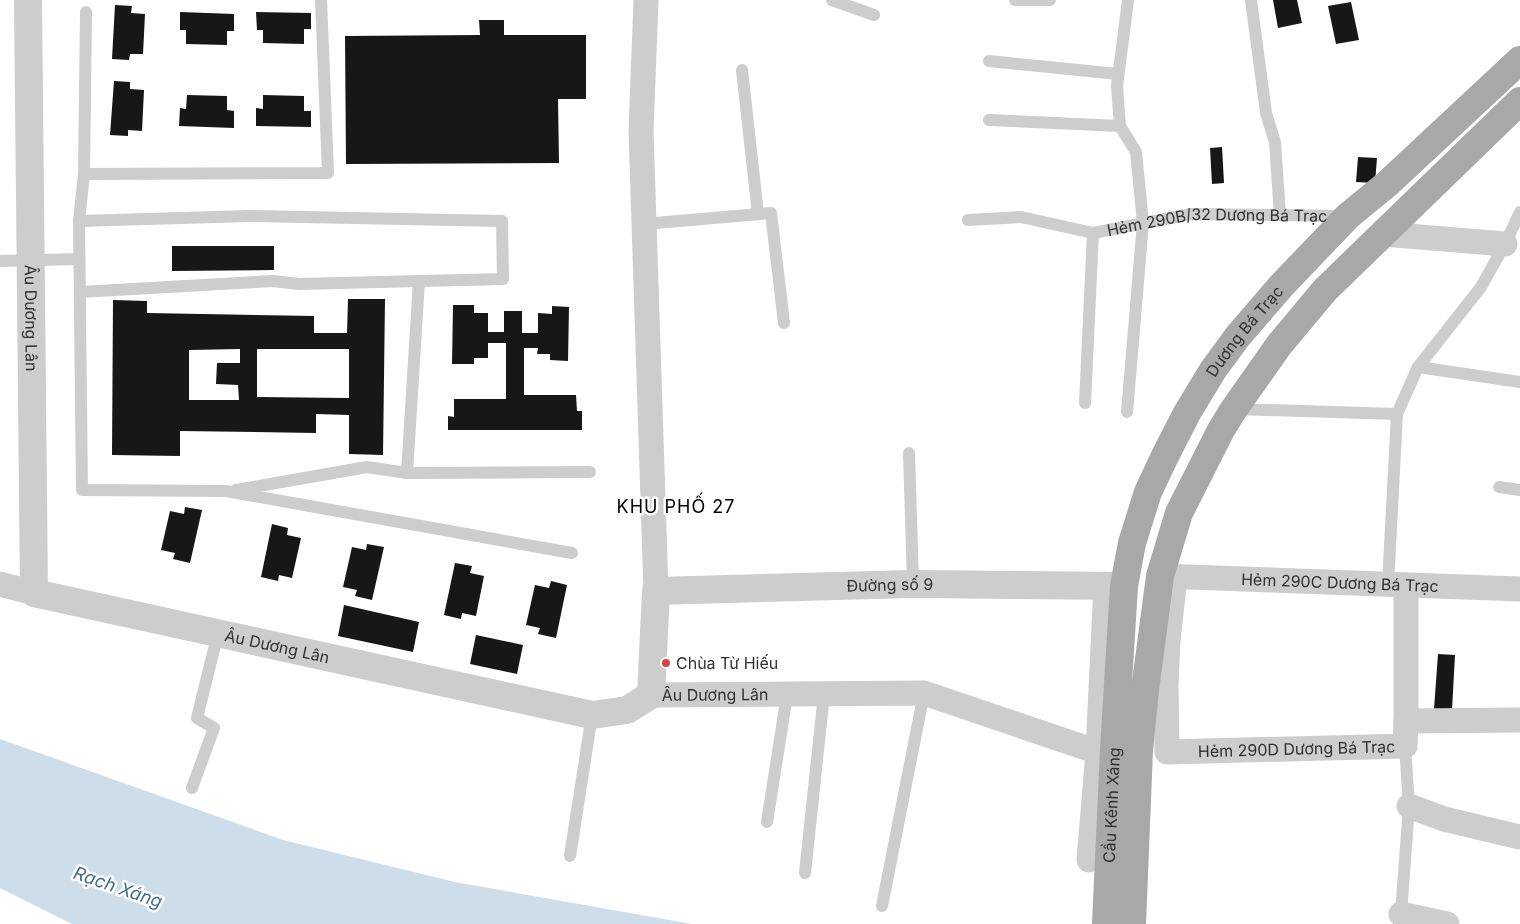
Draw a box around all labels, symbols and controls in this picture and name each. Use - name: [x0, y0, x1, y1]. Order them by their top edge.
- street label: Hẻm 290B/32 Dương Bá Trạc: [1105, 204, 1327, 240]
- street label: Âu Dương Lân: [21, 265, 42, 371]
- street label: Dương Bá Trạc: [1201, 281, 1287, 380]
- district label: KHU PHỐ 27: [617, 492, 735, 517]
- street label: Hẻm 290C Dương Bá Trạc: [1241, 569, 1439, 596]
- street label: Đường số 9: [846, 574, 933, 596]
- street label: Âu Dương Lân: [223, 625, 331, 667]
- place label: Chùa Từ Hiếu: [676, 653, 778, 673]
- marker: Chùa Từ Hiếu: [660, 657, 672, 669]
- street label: Âu Dương Lân: [662, 684, 768, 705]
- street label: Hẻm 290D Dương Bá Trạc: [1198, 736, 1395, 761]
- street label: Cầu Kênh Xáng: [1099, 747, 1124, 863]
- water label: Rạch Xáng: [71, 862, 165, 912]

